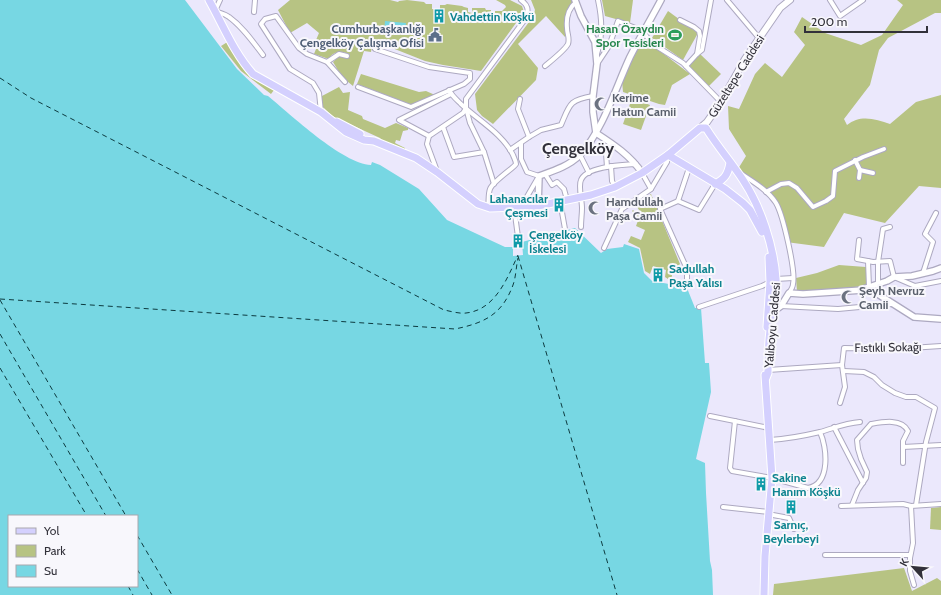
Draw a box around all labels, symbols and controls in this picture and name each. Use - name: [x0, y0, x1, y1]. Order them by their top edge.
- building icon: Vahdettin Köşkü: [431, 8, 447, 24]
- scale bar: [805, 8, 927, 34]
- place label: Vahdettin Köşkü: [450, 9, 535, 24]
- text: 200 m: [811, 14, 847, 29]
- place label: Cumhurbaşkanlığı Çengelköy Çalışma Ofisi: [300, 21, 424, 50]
- place label: Hasan Özaydın Spor Tesisleri: [586, 21, 664, 50]
- public building icon: Cumhurbaşkanlığı Çengelköy Çalışma Ofisi: [427, 27, 443, 43]
- sports icon: Hasan Özaydın Spor Tesisleri: [667, 27, 683, 43]
- street label: Güzeltepe Caddesi: [705, 32, 767, 120]
- place label: Kerime Hatun Camii: [612, 90, 676, 119]
- mosque icon: Kerime Hatun Camii: [593, 96, 609, 112]
- district label: Çengelköy: [542, 139, 614, 158]
- place label: Lahanacılar Çeşmesi: [489, 191, 548, 220]
- place label: Hamdullah Paşa Camii: [606, 194, 663, 223]
- building icon: Lahanacılar Çeşmesi: [551, 197, 567, 213]
- mosque icon: Hamdullah Paşa Camii: [587, 200, 603, 216]
- place label: Çengelköy İskelesi: [529, 227, 584, 256]
- building icon: Çengelköy İskelesi: [510, 233, 526, 249]
- place label: Sadullah Paşa Yalısı: [669, 261, 722, 290]
- building icon: Sadullah Paşa Yalısı: [650, 267, 666, 283]
- street label: Yalıboyu Caddesi: [761, 282, 783, 369]
- place label: Şeyh Nevruz Camii: [859, 283, 925, 312]
- mosque icon: Şeyh Nevruz Camii: [840, 289, 856, 305]
- street label: Fıstıklı Sokağı: [854, 339, 922, 355]
- place label: Sakine Hanım Köşkü: [772, 470, 841, 499]
- building icon: Sakine Hanım Köşkü: [753, 476, 769, 492]
- building icon: Sarnıç, Beylerbeyi: [783, 499, 799, 515]
- legend: [8, 515, 138, 587]
- place label: Sarnıç, Beylerbeyi: [763, 517, 819, 546]
- text: Yol: [43, 523, 59, 538]
- text: Park: [44, 543, 66, 558]
- north arrow: [893, 547, 933, 587]
- text: K: [896, 556, 912, 569]
- text: Su: [44, 563, 57, 578]

